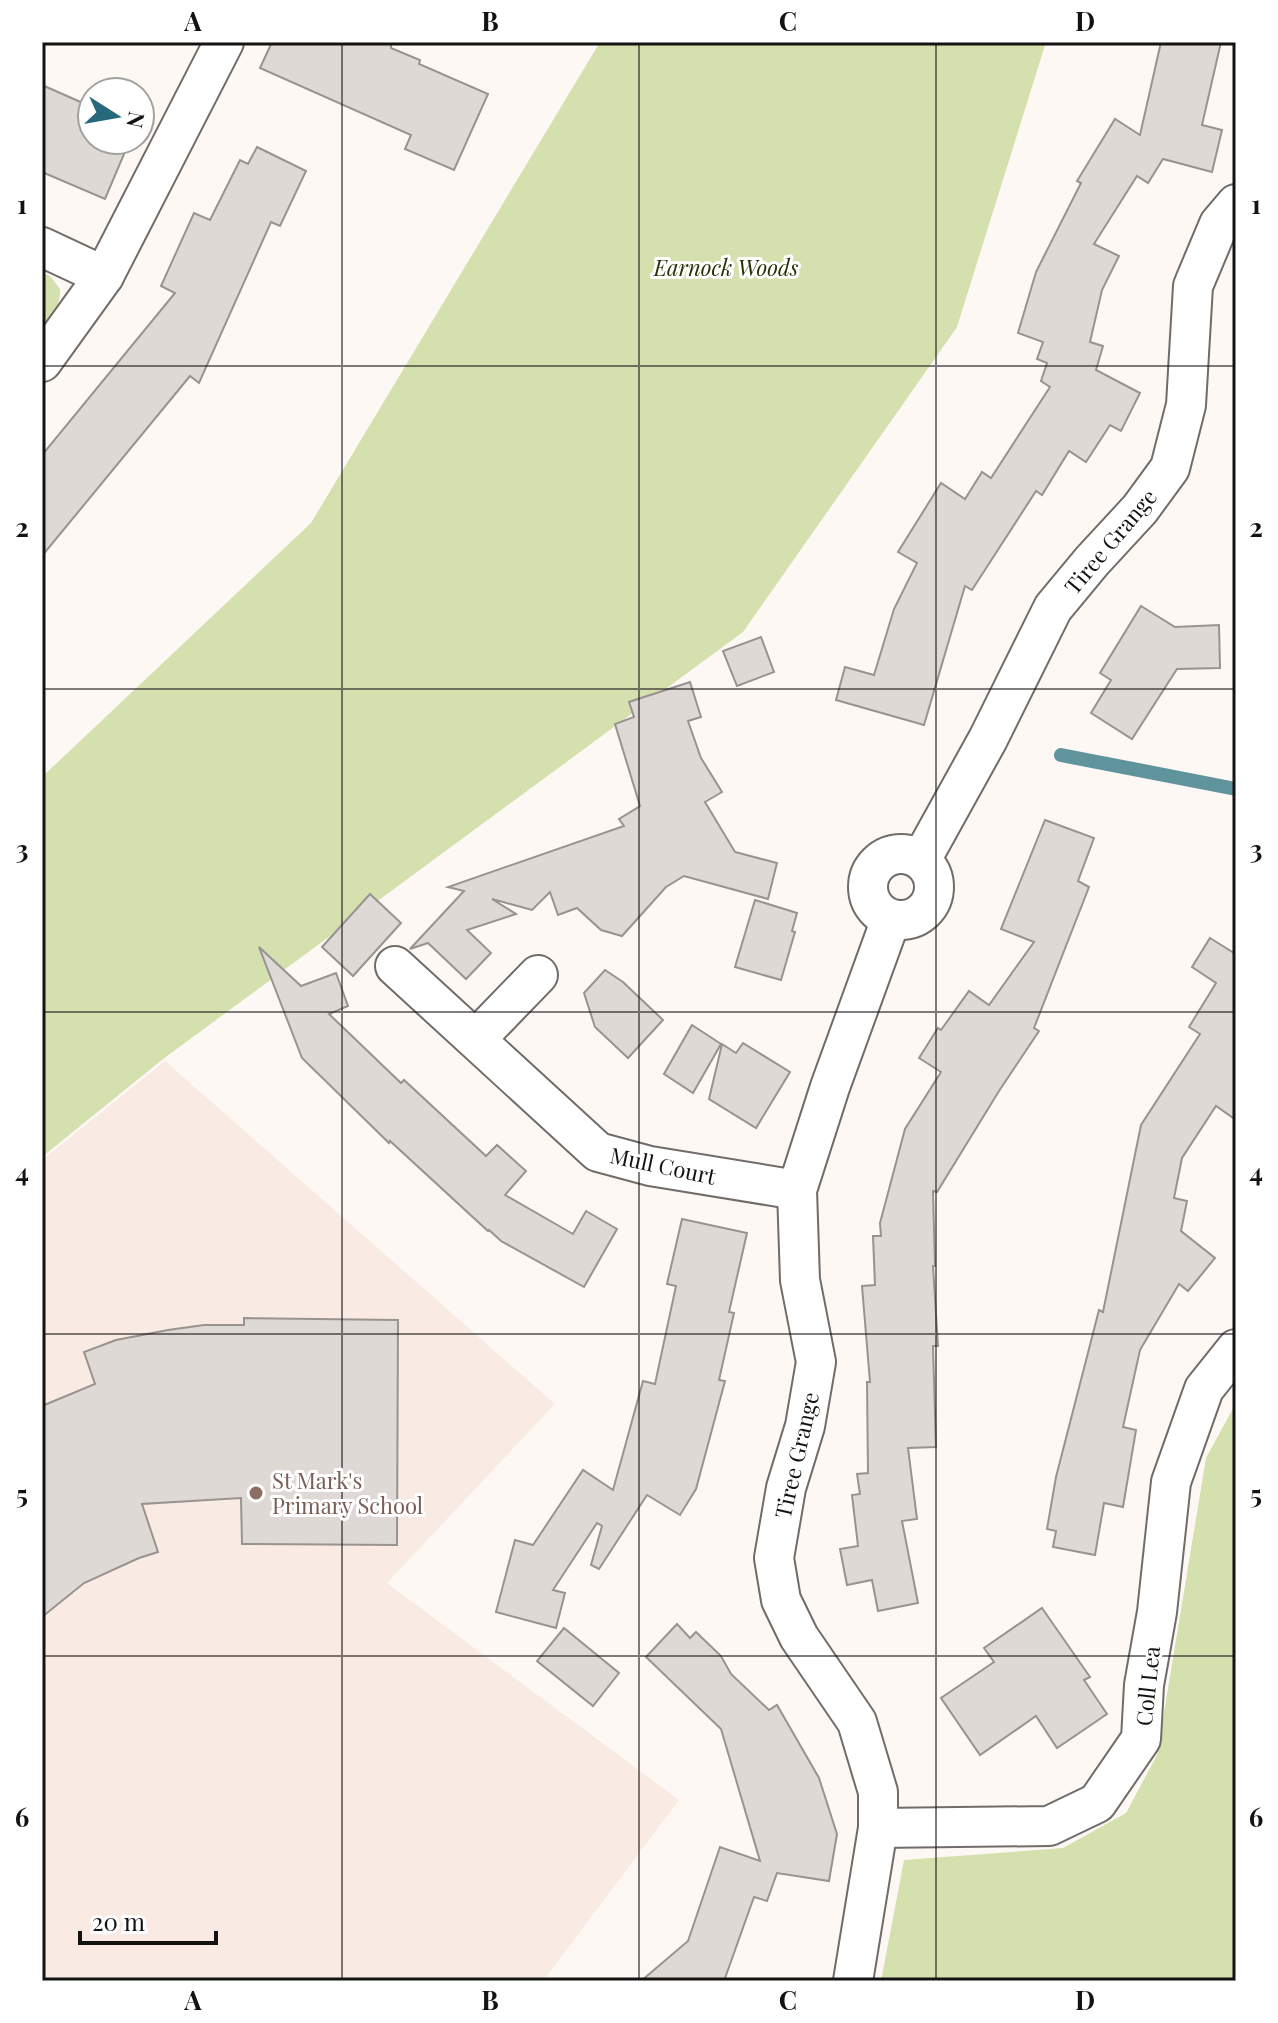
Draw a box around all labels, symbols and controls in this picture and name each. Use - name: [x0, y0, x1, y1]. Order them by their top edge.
- text: A: [183, 3, 202, 38]
- text: B: [481, 3, 499, 38]
- text: C: [779, 3, 797, 38]
- text: D: [1075, 3, 1095, 38]
- north arrow: [76, 76, 156, 156]
- text: N: [120, 109, 153, 131]
- text: 1: [17, 186, 27, 221]
- text: 1: [1251, 186, 1261, 221]
- park label: Earnock Woods: [653, 252, 799, 282]
- street label: Tiree Grange: [1057, 482, 1163, 600]
- text: 2: [15, 509, 29, 544]
- text: 2: [1249, 509, 1263, 544]
- text: 3: [16, 831, 28, 866]
- text: 3: [1250, 831, 1262, 866]
- street label: Mull Court: [607, 1139, 720, 1191]
- text: 4: [15, 1154, 29, 1189]
- text: 4: [1249, 1154, 1263, 1189]
- street label: Tiree Grange: [767, 1389, 825, 1521]
- place label: St Mark's Primary School: [272, 1465, 423, 1520]
- text: 5: [16, 1476, 28, 1511]
- text: 5: [1250, 1476, 1262, 1511]
- marker: St Mark's Primary School: [247, 1484, 265, 1502]
- street label: Coll Lea: [1128, 1645, 1166, 1727]
- text: 6: [15, 1799, 29, 1834]
- text: 6: [1249, 1799, 1263, 1834]
- scale bar: [80, 1895, 216, 1945]
- text: 20 m: [92, 1905, 145, 1937]
- text: A: [183, 1982, 202, 2017]
- text: B: [481, 1982, 499, 2017]
- text: C: [779, 1982, 797, 2017]
- text: D: [1075, 1982, 1095, 2017]

